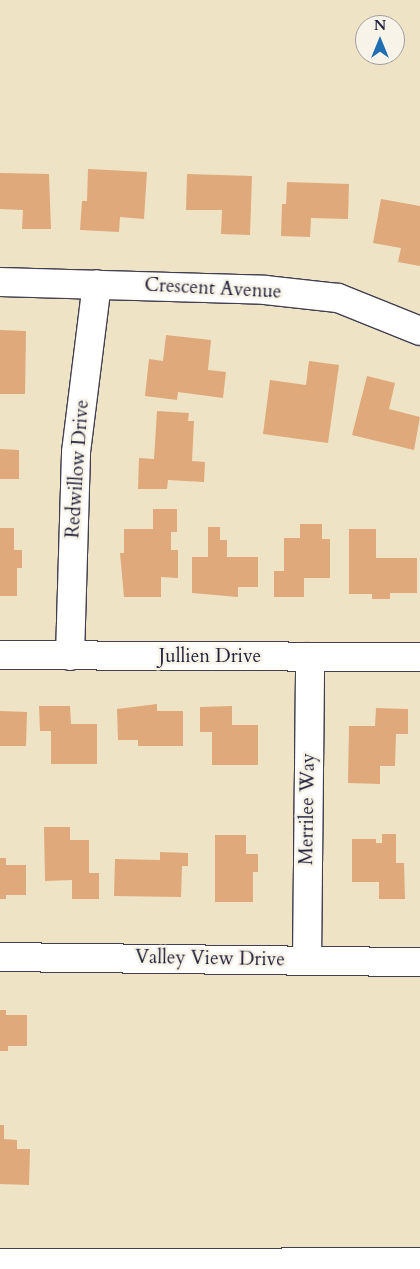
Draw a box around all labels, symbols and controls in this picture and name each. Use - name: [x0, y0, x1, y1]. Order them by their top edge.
- north arrow: [355, 15, 405, 65]
- text: N: [374, 16, 386, 35]
- street label: Crescent Avenue: [144, 274, 282, 304]
- street label: Redwillow Drive: [62, 399, 94, 539]
- street label: Jullien Drive: [159, 646, 261, 668]
- street label: Merrilee Way: [296, 753, 320, 865]
- street label: Valley View Drive: [135, 946, 285, 972]

